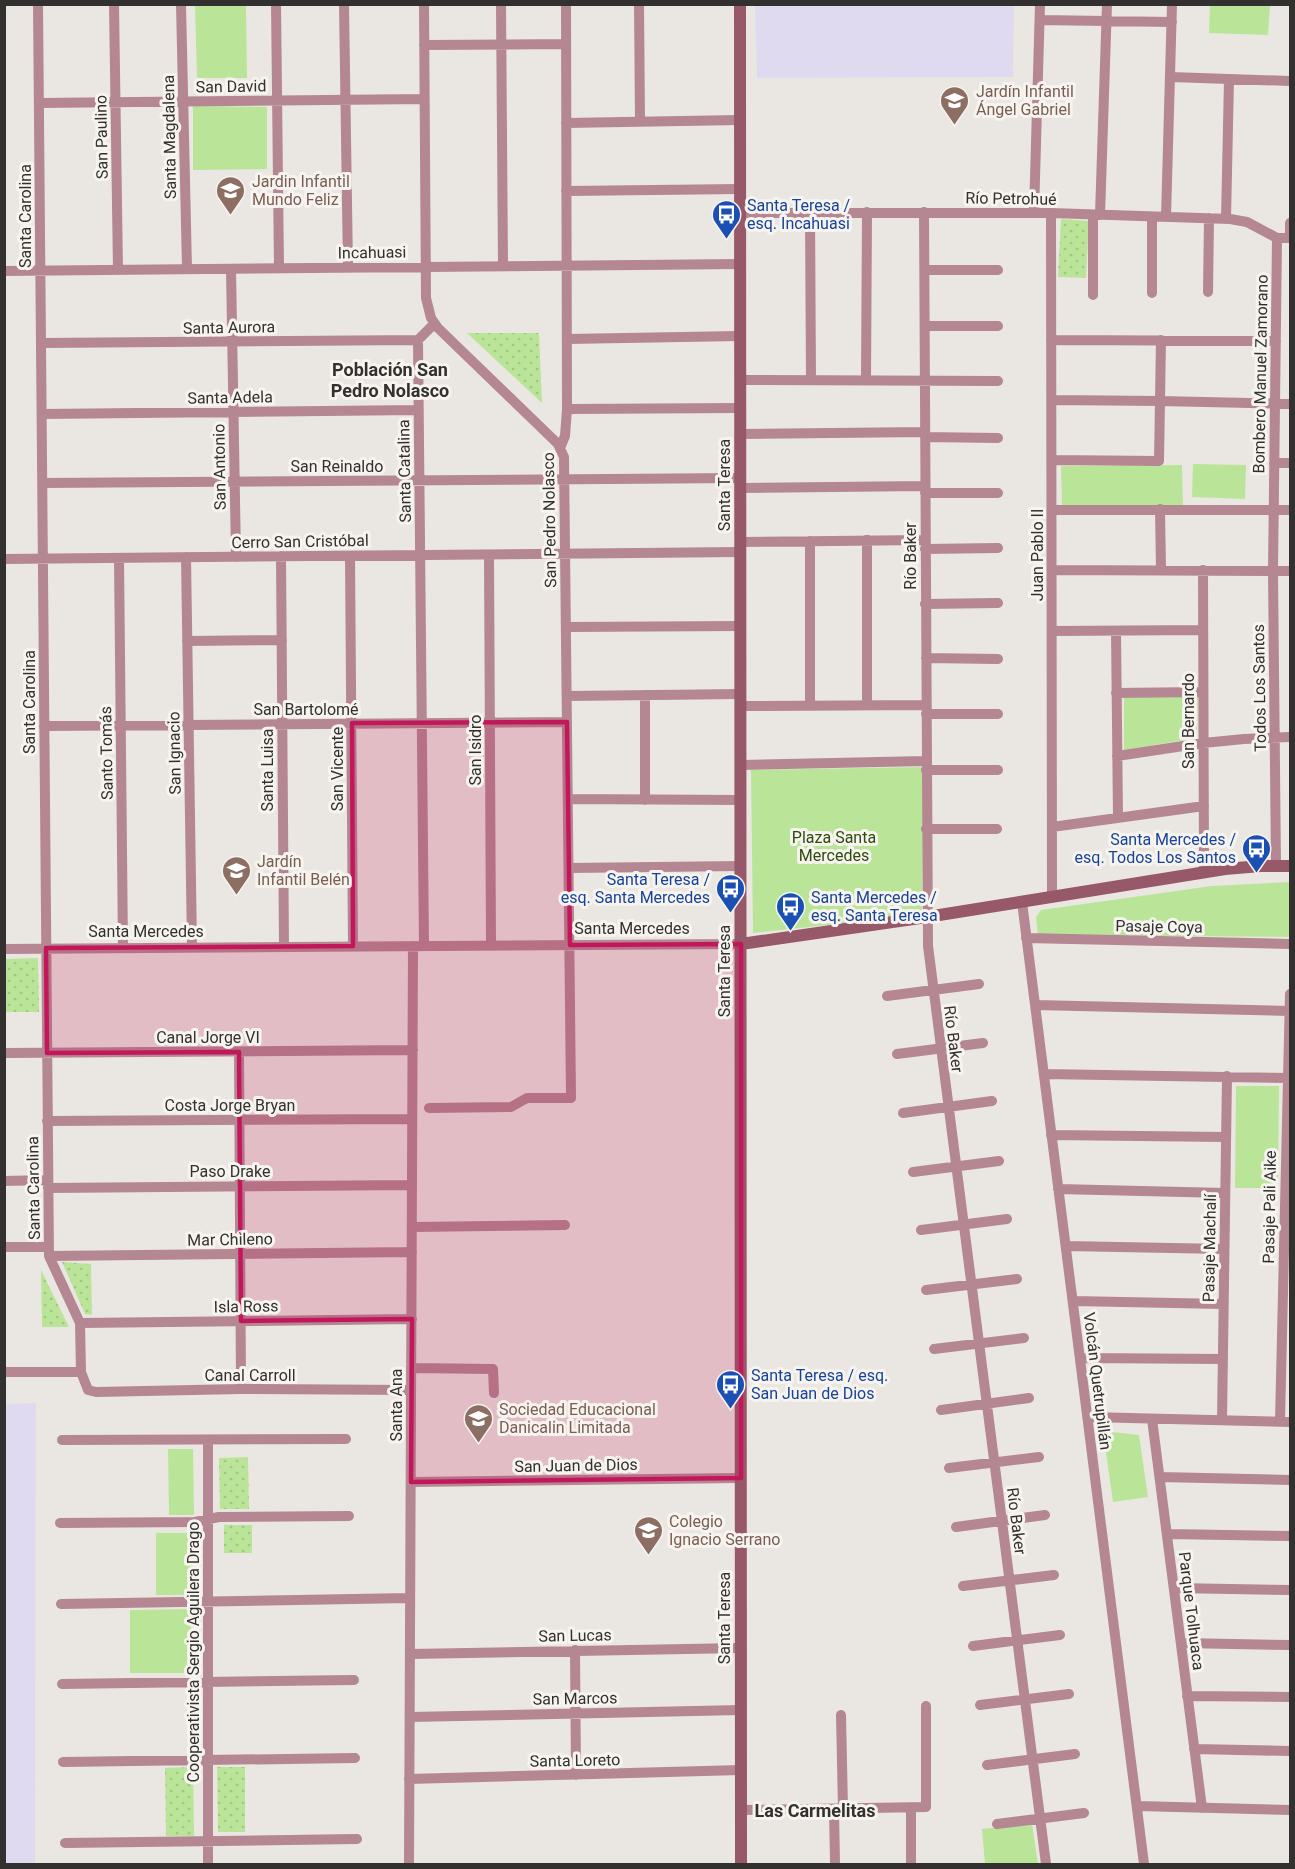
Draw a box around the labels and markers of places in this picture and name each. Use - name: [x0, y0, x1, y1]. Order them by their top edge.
- place label: Jardín Infantil Ángel Gabriel: [976, 82, 1074, 119]
- school or university icon: Jardín Infantil Ángel Gabriel: [939, 84, 971, 126]
- place label: Jardin Infantil Mundo Feliz: [252, 172, 350, 209]
- school or university icon: Jardin Infantil Mundo Feliz: [215, 174, 247, 216]
- place label: Santa Teresa / esq. Incahuasi: [747, 196, 851, 233]
- bus stop icon: Santa Teresa / esq. Incahuasi: [710, 198, 742, 240]
- place label: Santa Mercedes / esq. Todos Los Santos: [1075, 830, 1236, 867]
- bus stop icon: Santa Mercedes / esq. Todos Los Santos: [1241, 832, 1273, 874]
- place label: Jardín Infantil Belén: [257, 852, 350, 889]
- school or university icon: Jardín Infantil Belén: [220, 854, 252, 896]
- place label: Santa Teresa / esq. Santa Mercedes: [561, 870, 710, 907]
- bus stop icon: Santa Teresa / esq. Santa Mercedes: [715, 872, 747, 914]
- place label: Santa Mercedes / esq. Santa Teresa: [811, 888, 938, 925]
- bus stop icon: Santa Mercedes / esq. Santa Teresa: [774, 890, 806, 932]
- place label: Santa Teresa / esq. San Juan de Dios: [751, 1366, 888, 1403]
- bus stop icon: Santa Teresa / esq. San Juan de Dios: [714, 1368, 746, 1410]
- place label: Sociedad Educacional Danicalin Limitada: [499, 1400, 656, 1437]
- school or university icon: Sociedad Educacional Danicalin Limitada: [462, 1402, 494, 1444]
- place label: Colegio Ignacio Serrano: [669, 1512, 780, 1549]
- school or university icon: Colegio Ignacio Serrano: [632, 1514, 664, 1556]

